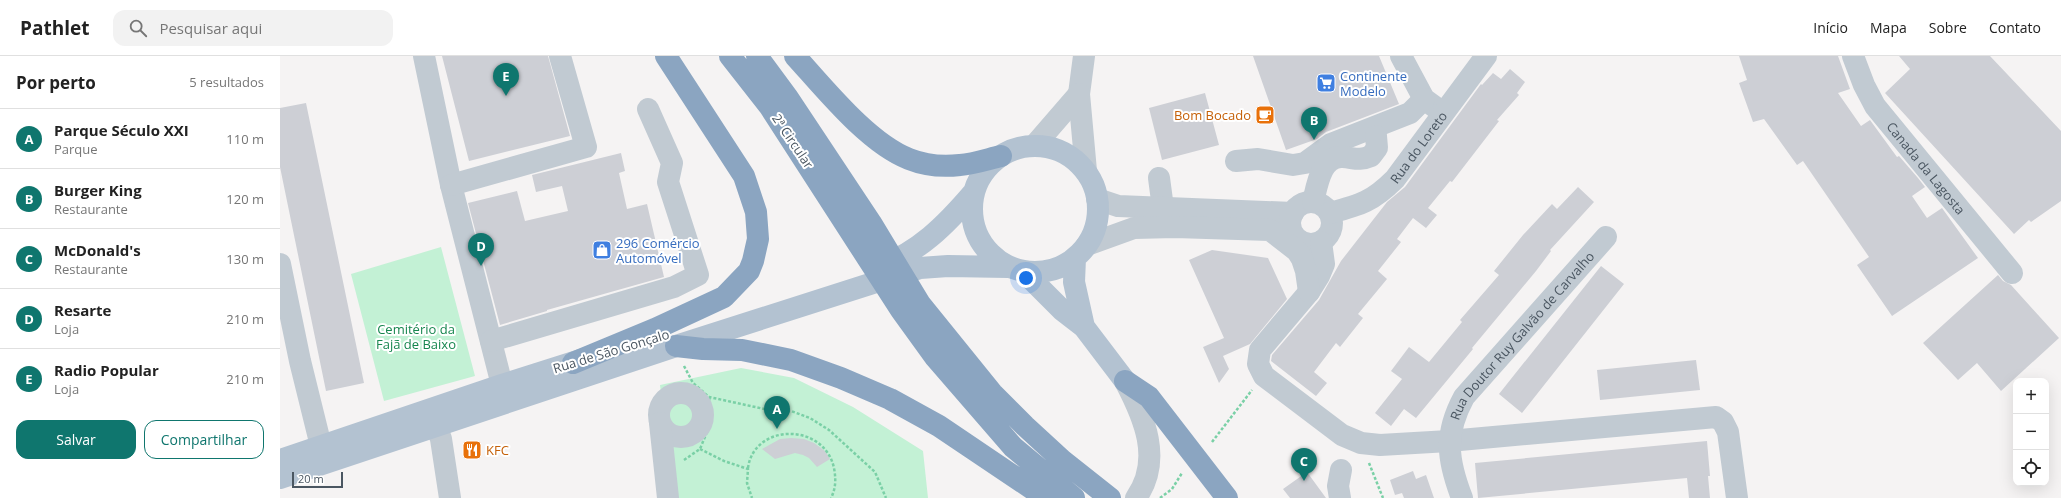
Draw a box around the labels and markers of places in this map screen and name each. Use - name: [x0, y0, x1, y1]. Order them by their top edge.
- pin: E: [493, 63, 519, 96]
- place label: Continente Modelo: [1340, 67, 1407, 100]
- supermarket icon: Continente Modelo: [1315, 72, 1337, 94]
- cafe icon: Bom Bocado: [1254, 104, 1276, 126]
- place label: Bom Bocado: [1174, 106, 1251, 124]
- pin: B: [1301, 107, 1327, 140]
- pin: D: [468, 233, 494, 266]
- place label: 296 Comércio Automóvel: [616, 234, 700, 267]
- shop icon: 296 Comércio Automóvel: [591, 239, 613, 261]
- pin: A: [764, 396, 790, 429]
- restaurant icon: KFC: [461, 439, 483, 461]
- place label: KFC: [486, 441, 509, 459]
- pin: C: [1291, 448, 1317, 481]

